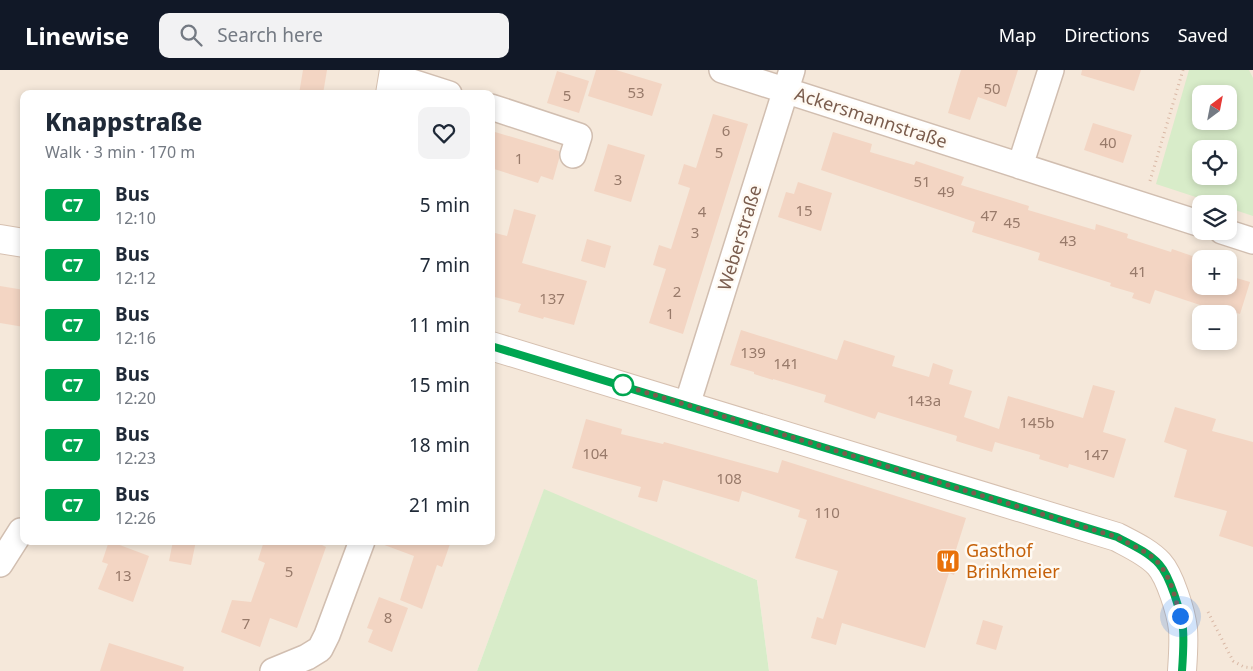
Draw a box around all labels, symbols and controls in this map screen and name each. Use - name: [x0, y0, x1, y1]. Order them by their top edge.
- search box: [159, 13, 509, 58]
- text: Linewise: [25, 19, 129, 52]
- icon: search: [177, 21, 205, 49]
- text: Search here: [217, 22, 323, 48]
- text: Map: [999, 23, 1036, 47]
- text: Directions: [1064, 23, 1150, 47]
- text: Saved: [1178, 23, 1228, 47]
- house number: 50: [983, 78, 1001, 98]
- street label: Ackersmannstraße: [792, 81, 951, 153]
- house number: 53: [627, 82, 645, 102]
- house number: 5: [563, 85, 571, 105]
- north arrow: [1192, 85, 1238, 130]
- map controls: [1192, 85, 1237, 350]
- text: Knappstraße: [45, 105, 202, 138]
- button: heart: [418, 107, 470, 159]
- house number: 6: [722, 120, 730, 140]
- house number: 40: [1099, 132, 1117, 152]
- button: locate: [1192, 140, 1237, 185]
- text: Walk · 3 min · 170 m: [45, 141, 195, 163]
- house number: 5: [715, 142, 723, 162]
- house number: 1: [515, 148, 523, 168]
- house number: 3: [614, 169, 622, 189]
- house number: 51: [913, 171, 931, 191]
- text: Bus: [115, 181, 150, 207]
- house number: 49: [937, 181, 955, 201]
- street label: Weberstraße: [712, 182, 766, 293]
- text: 5 min: [420, 192, 470, 218]
- text: C7: [62, 193, 83, 217]
- button: layers: [1192, 195, 1237, 240]
- house number: 15: [795, 200, 813, 220]
- house number: 4: [698, 201, 707, 221]
- house number: 47: [980, 205, 998, 225]
- text: 12:10: [115, 207, 156, 229]
- house number: 45: [1003, 212, 1021, 232]
- house number: 3: [691, 222, 699, 242]
- house number: 43: [1059, 230, 1077, 250]
- text: Bus: [115, 241, 150, 267]
- button: +: [1192, 250, 1237, 295]
- text: 7 min: [420, 252, 470, 278]
- text: C7: [62, 253, 83, 277]
- house number: 41: [1129, 261, 1147, 281]
- text: 12:12: [115, 267, 156, 289]
- house number: 2: [673, 281, 681, 301]
- house number: 137: [539, 288, 565, 308]
- text: Bus: [115, 301, 150, 327]
- house number: 1: [666, 303, 674, 323]
- button: −: [1192, 305, 1237, 350]
- text: 11 min: [409, 312, 470, 338]
- text: C7: [62, 313, 83, 337]
- text: 12:16: [115, 327, 156, 349]
- house number: 139: [740, 342, 766, 362]
- house number: 141: [773, 353, 799, 373]
- text: Bus: [115, 361, 150, 387]
- text: 15 min: [409, 372, 470, 398]
- text: C7: [62, 373, 83, 397]
- unlabelled marker: [612, 374, 634, 396]
- text: 12:20: [115, 387, 156, 409]
- house number: 143a: [907, 390, 941, 410]
- house number: 145b: [1020, 412, 1054, 432]
- text: Bus: [115, 421, 150, 447]
- text: 18 min: [409, 432, 470, 458]
- text: C7: [62, 433, 83, 457]
- house number: 104: [582, 443, 608, 463]
- house number: 147: [1083, 444, 1109, 464]
- text: 12:23: [115, 447, 156, 469]
- house number: 108: [716, 468, 742, 488]
- text: Bus: [115, 481, 150, 507]
- text: 21 min: [409, 492, 470, 518]
- text: C7: [62, 493, 83, 517]
- house number: 110: [814, 502, 840, 522]
- text: 12:26: [115, 507, 156, 529]
- place label: Gasthof Brinkmeier: [966, 538, 1060, 583]
- restaurant icon: Gasthof Brinkmeier: [935, 548, 961, 574]
- house number: 5: [285, 561, 293, 581]
- house number: 13: [114, 565, 132, 585]
- your location: [1168, 604, 1193, 629]
- house number: 8: [384, 607, 392, 627]
- house number: 7: [242, 613, 250, 633]

